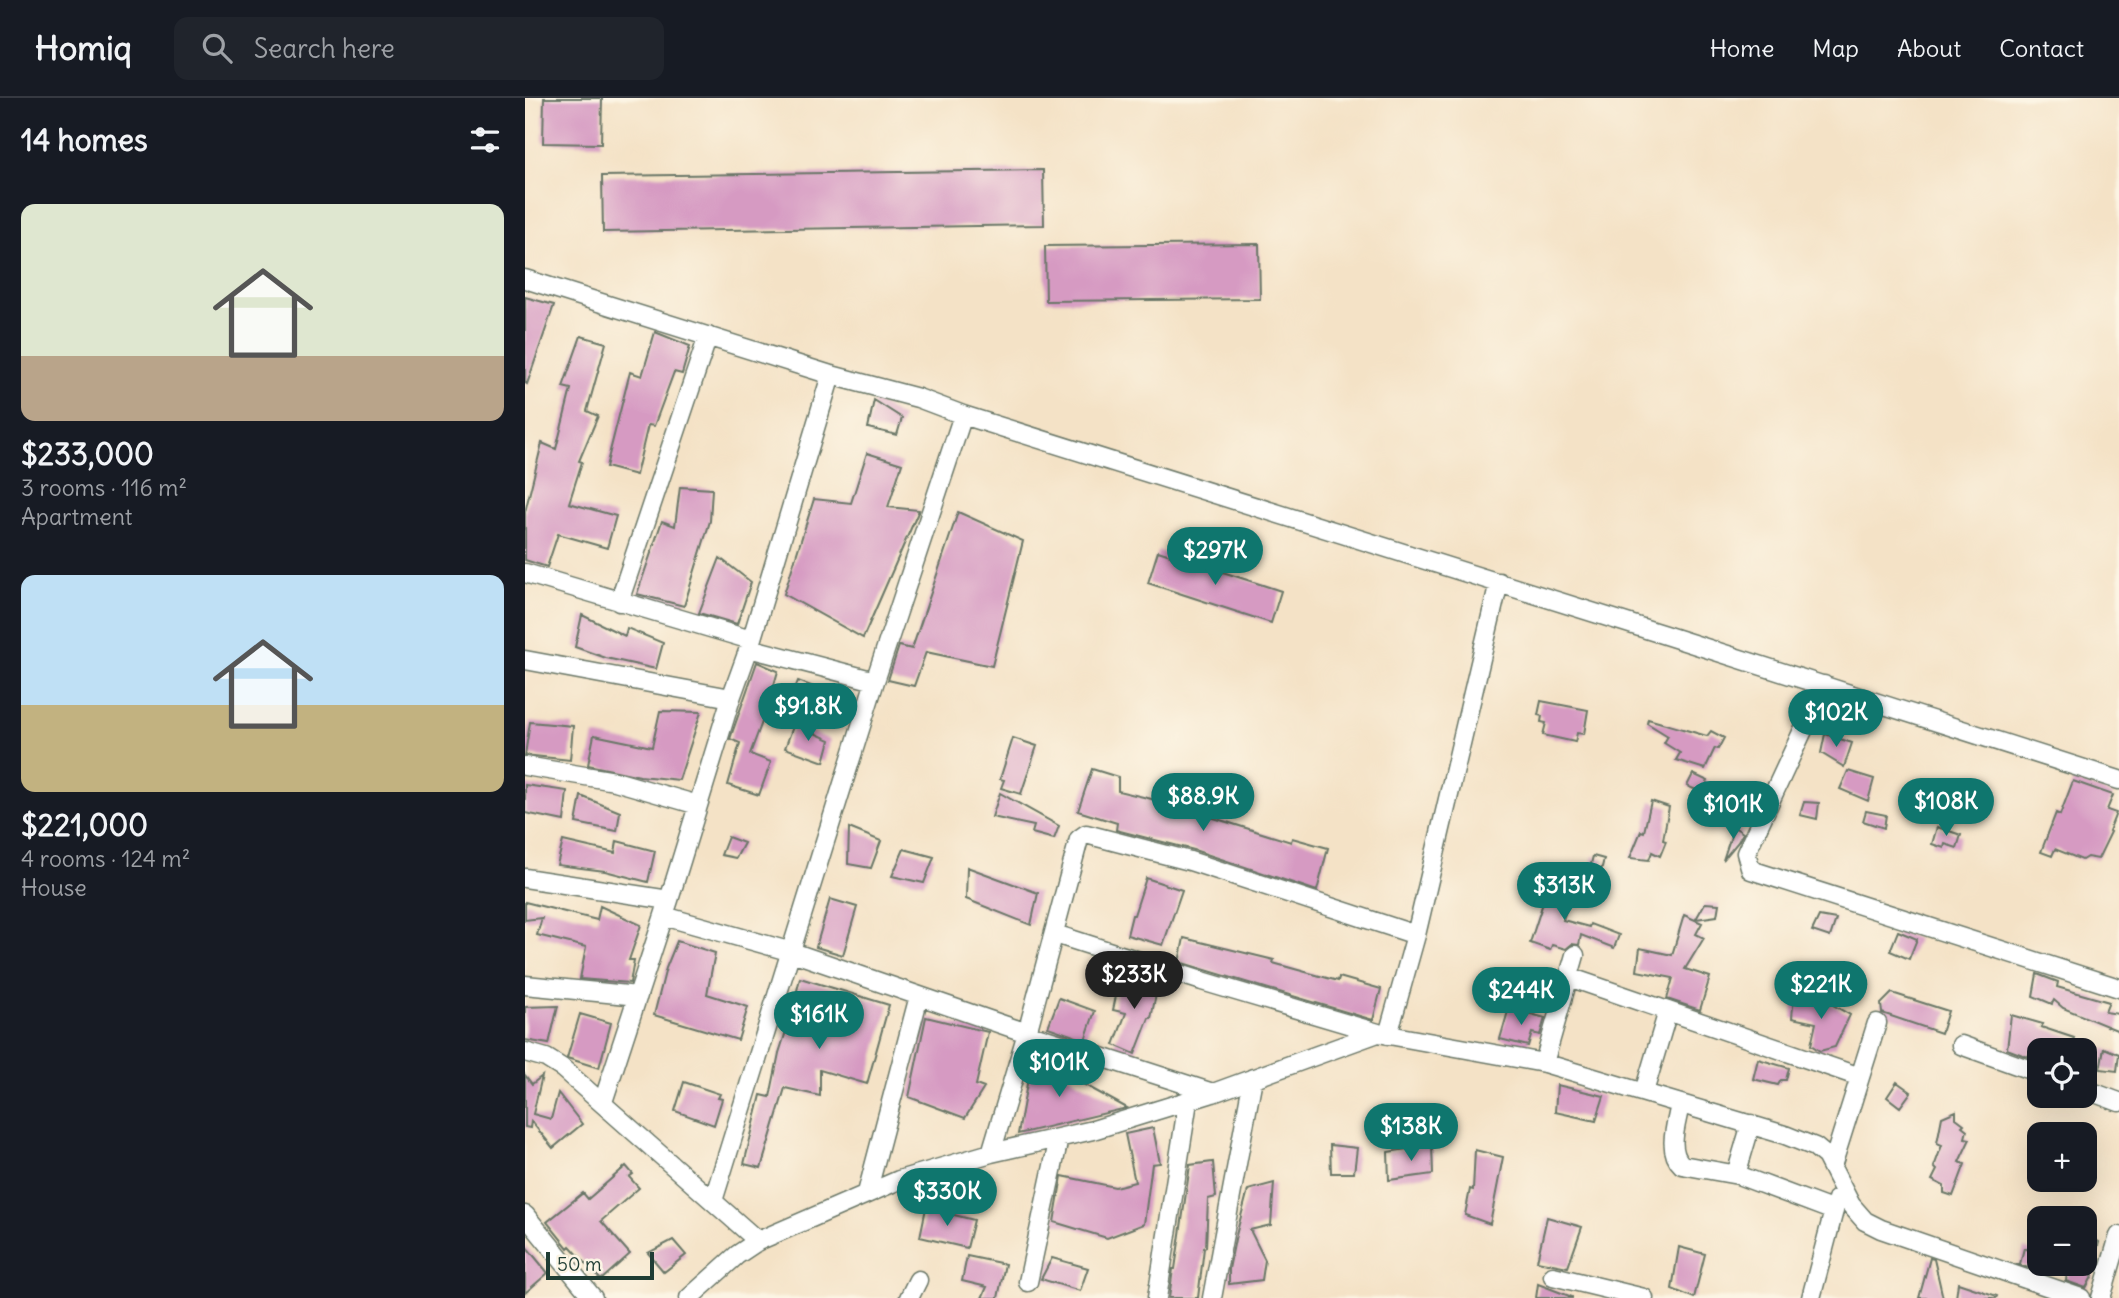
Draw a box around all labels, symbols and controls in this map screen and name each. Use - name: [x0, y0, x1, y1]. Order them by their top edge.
- search box: [174, 17, 664, 80]
- text: Homiq: [35, 27, 132, 69]
- icon: search: [198, 29, 236, 67]
- text: Search here: [254, 32, 395, 65]
- text: Home: [1710, 33, 1774, 63]
- text: Map: [1812, 33, 1859, 63]
- text: About: [1897, 33, 1961, 63]
- text: Contact: [1999, 33, 2084, 63]
- text: 14 homes: [21, 121, 148, 159]
- icon: filters: [466, 121, 504, 159]
- icon: home: [200, 250, 326, 376]
- text: $233,000: [21, 435, 154, 473]
- text: 3 rooms · 116 m²: [21, 473, 187, 502]
- text: Apartment: [21, 502, 133, 531]
- pin: $297K: [1166, 528, 1264, 587]
- text: $297K: [1183, 535, 1247, 564]
- icon: home: [200, 621, 326, 747]
- pin: $91.8K: [751, 684, 865, 743]
- pin: $102K: [1787, 690, 1885, 749]
- text: $91.8K: [774, 691, 842, 720]
- text: $102K: [1804, 697, 1868, 726]
- pin: $88.9K: [1146, 774, 1260, 833]
- pin: $108K: [1897, 778, 1995, 838]
- text: $88.9K: [1167, 781, 1239, 810]
- pin: $101K: [1684, 782, 1782, 841]
- text: $108K: [1914, 786, 1978, 815]
- text: $101K: [1703, 789, 1763, 818]
- text: $221,000: [21, 806, 148, 844]
- text: 4 rooms · 124 m²: [21, 844, 190, 873]
- pin: $313K: [1515, 862, 1613, 922]
- text: $313K: [1533, 870, 1595, 899]
- text: House: [21, 873, 87, 902]
- pin: $233K: [1085, 951, 1183, 1011]
- text: $233K: [1101, 959, 1167, 988]
- pin: $221K: [1772, 962, 1870, 1021]
- pin: $244K: [1472, 968, 1570, 1027]
- text: $221K: [1790, 969, 1852, 998]
- text: $244K: [1488, 975, 1554, 1004]
- pin: $161K: [770, 992, 868, 1051]
- text: $161K: [790, 999, 848, 1028]
- map controls: [2027, 1038, 2097, 1276]
- button: locate: [2027, 1038, 2097, 1108]
- pin: $101K: [1010, 1040, 1108, 1099]
- text: $101K: [1029, 1047, 1089, 1076]
- pin: $138K: [1362, 1104, 1460, 1163]
- text: $138K: [1380, 1111, 1442, 1140]
- button: +: [2027, 1122, 2097, 1192]
- pin: $330K: [898, 1168, 996, 1228]
- text: $330K: [913, 1176, 981, 1205]
- button: −: [2027, 1206, 2097, 1276]
- scale bar: [546, 1249, 655, 1281]
- text: 50 m: [557, 1252, 602, 1276]

